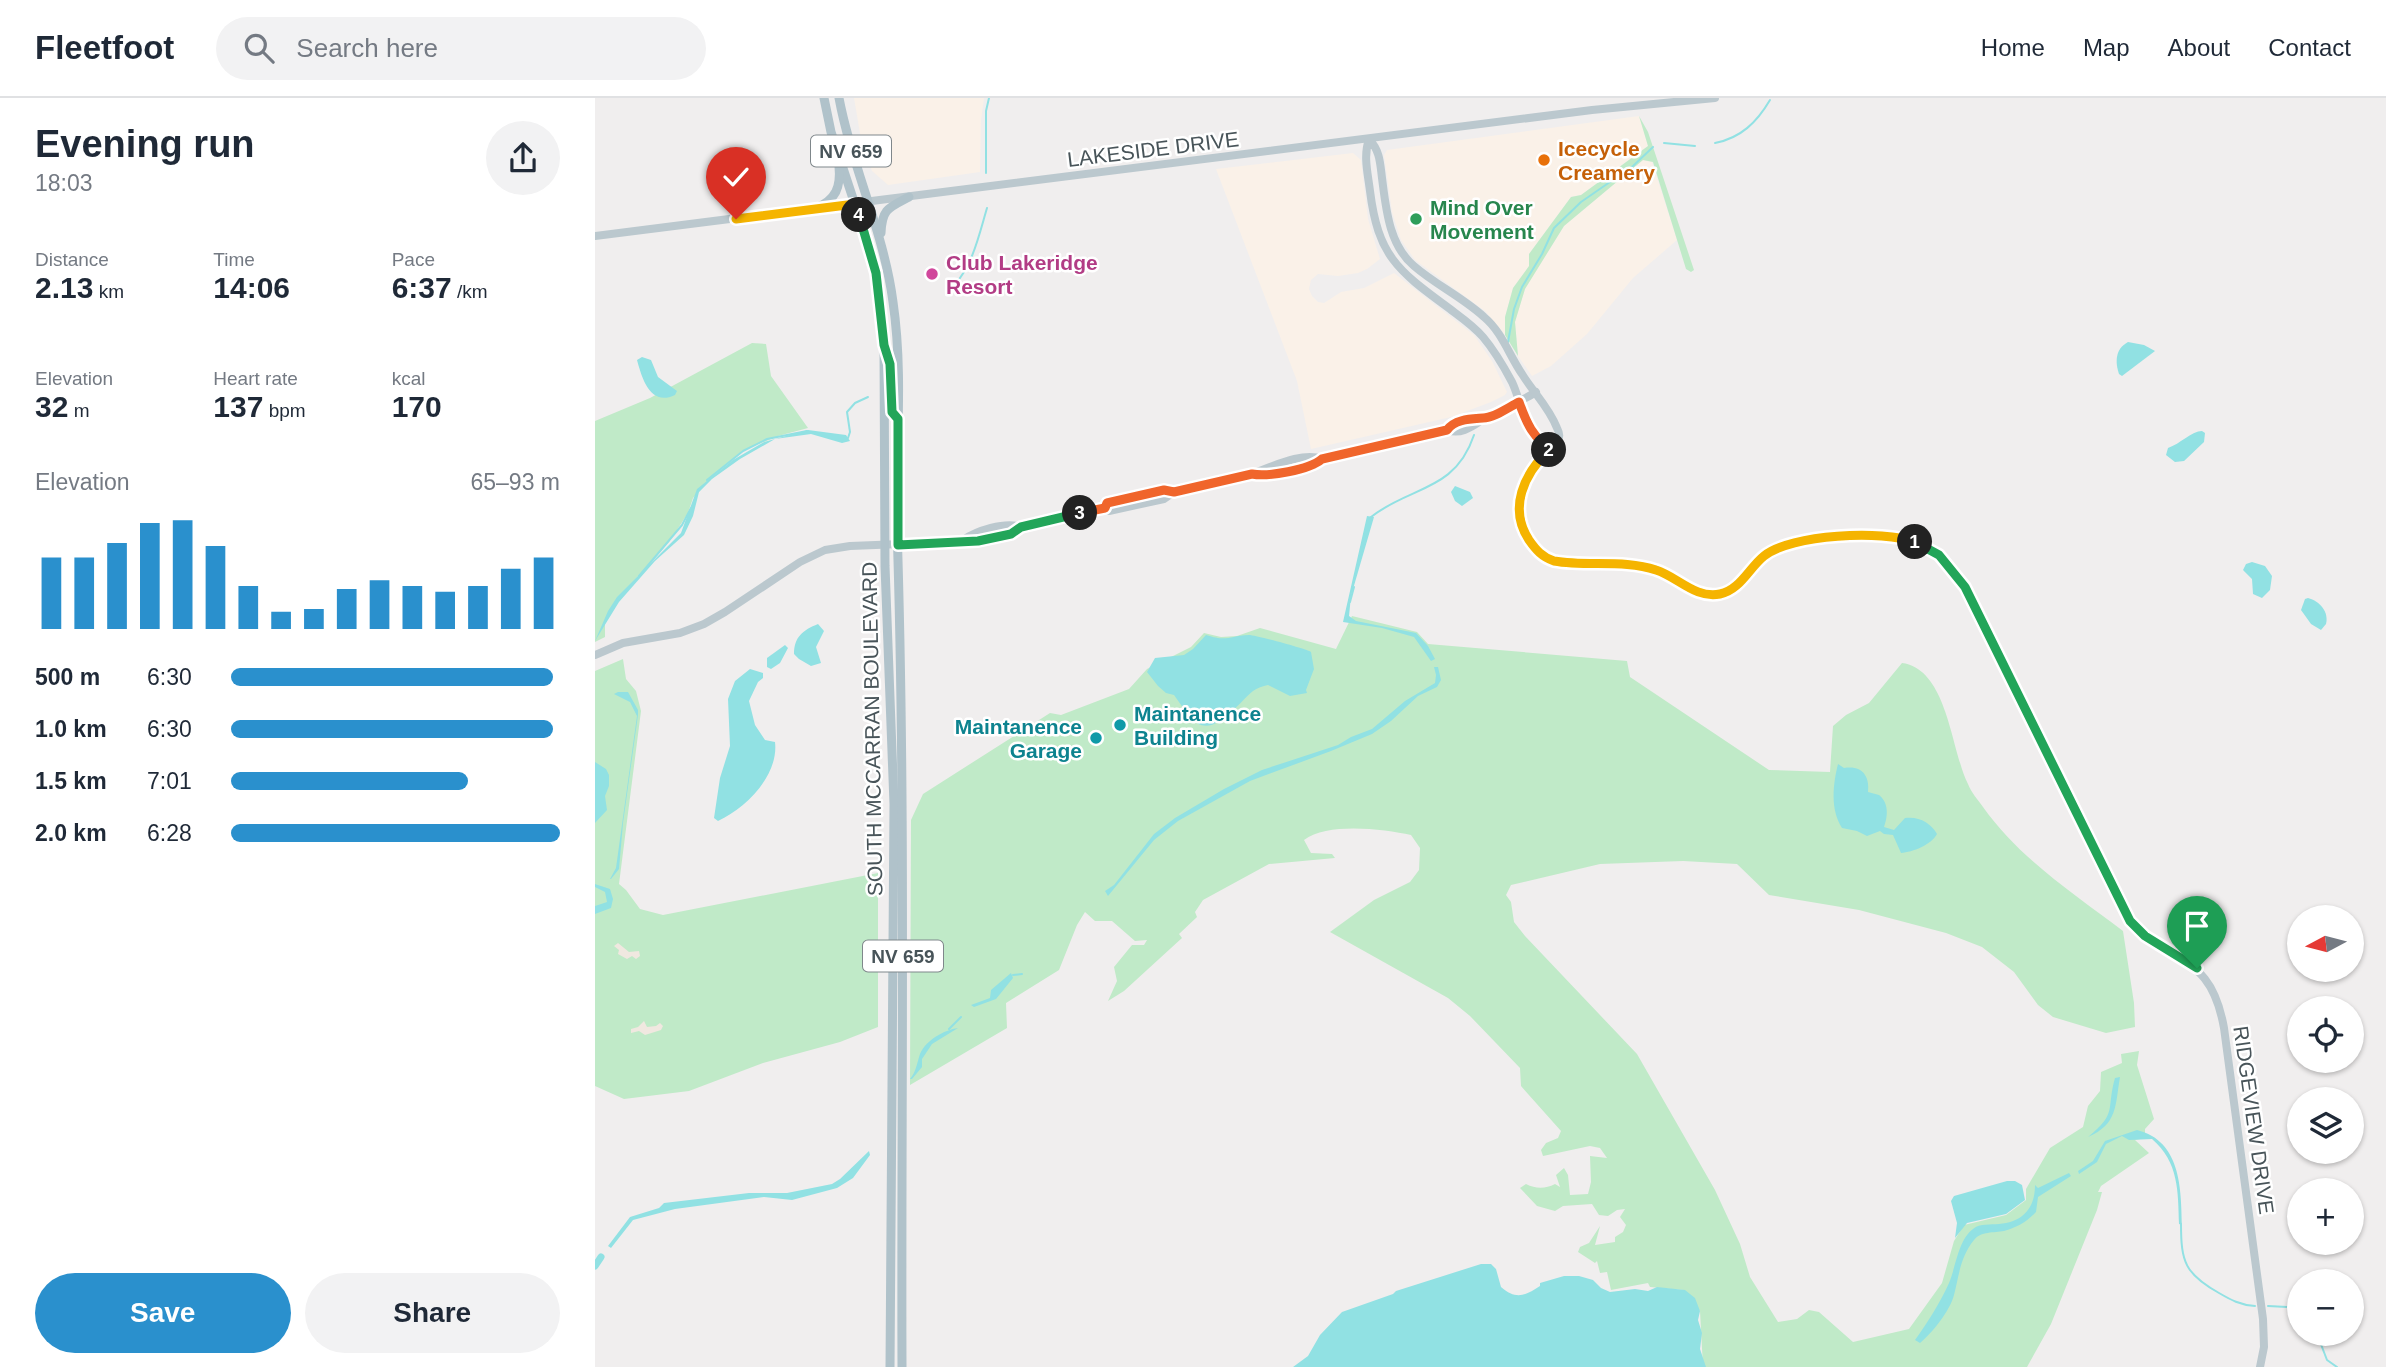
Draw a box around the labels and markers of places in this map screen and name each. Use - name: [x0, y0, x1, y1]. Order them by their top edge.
- place label: Icecycle Creamery: [1558, 137, 1655, 184]
- pin: [706, 147, 766, 219]
- marker: Icecycle Creamery: [1536, 152, 1552, 168]
- place label: Mind Over Movement: [1430, 196, 1534, 243]
- pin: 4: [841, 198, 877, 232]
- marker: Mind Over Movement: [1408, 211, 1424, 227]
- place label: Club Lakeridge Resort: [946, 251, 1098, 298]
- marker: Club Lakeridge Resort: [924, 266, 940, 282]
- pin: 2: [1531, 432, 1567, 468]
- pin: 3: [1063, 496, 1098, 530]
- pin: 1: [1897, 524, 1933, 560]
- place label: Maintanence Building: [1134, 702, 1261, 749]
- place label: Maintanence Garage: [955, 715, 1082, 762]
- marker: Maintanence Building: [1112, 717, 1128, 733]
- marker: Maintanence Garage: [1088, 730, 1104, 746]
- pin: [2167, 896, 2227, 968]

